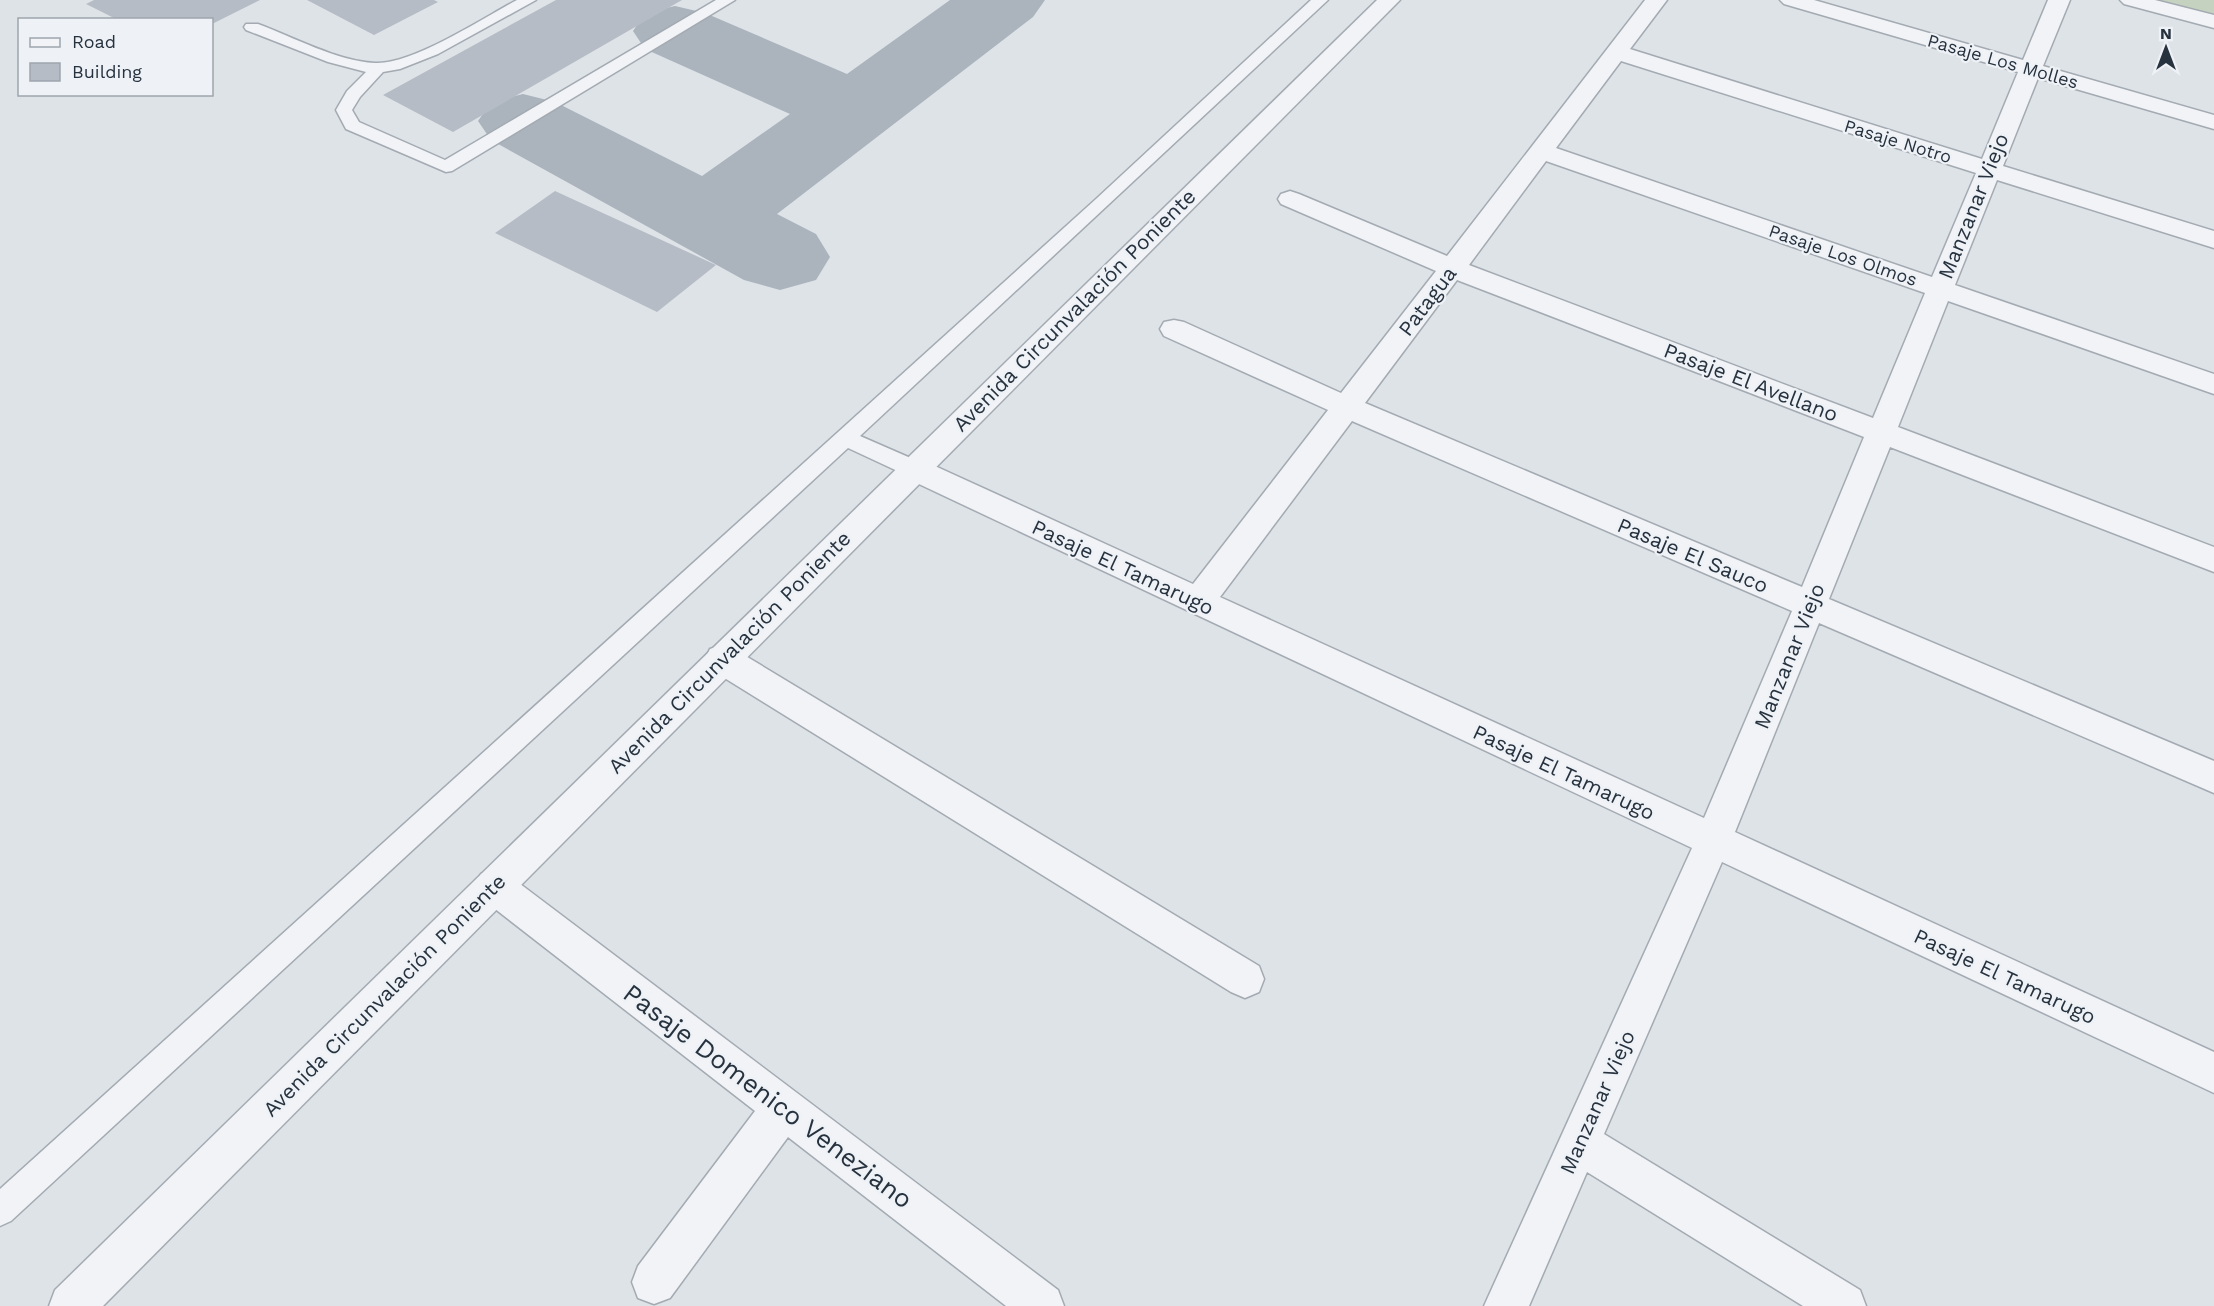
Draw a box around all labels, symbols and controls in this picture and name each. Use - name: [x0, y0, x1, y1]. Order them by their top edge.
- legend: [18, 18, 213, 96]
- north arrow: [2136, 18, 2196, 78]
- text: N: [2160, 24, 2172, 43]
- street label: Pasaje Los Molles: [1925, 29, 2081, 93]
- text: Road: [72, 31, 116, 52]
- text: Building: [72, 61, 142, 82]
- street label: Pasaje Notro: [1842, 115, 1954, 167]
- street label: Manzanar Viejo: [1932, 130, 2014, 282]
- street label: Avenida Circunvalación Poniente: [947, 183, 1201, 437]
- street label: Pasaje Los Olmos: [1766, 220, 1920, 290]
- street label: Patagua: [1393, 261, 1461, 341]
- street label: Pasaje El Avellano: [1660, 337, 1842, 427]
- street label: Pasaje El Sauco: [1614, 512, 1772, 598]
- street label: Pasaje El Tamarugo: [1028, 514, 1218, 620]
- street label: Avenida Circunvalación Poniente: [602, 525, 856, 779]
- street label: Manzanar Viejo: [1748, 580, 1830, 732]
- street label: Pasaje El Tamarugo: [1469, 719, 1659, 825]
- street label: Avenida Circunvalación Poniente: [257, 868, 511, 1122]
- street label: Pasaje El Tamarugo: [1910, 923, 2100, 1029]
- street label: Pasaje Domenico Veneziano: [618, 977, 918, 1215]
- street label: Manzanar Viejo: [1554, 1026, 1640, 1178]

